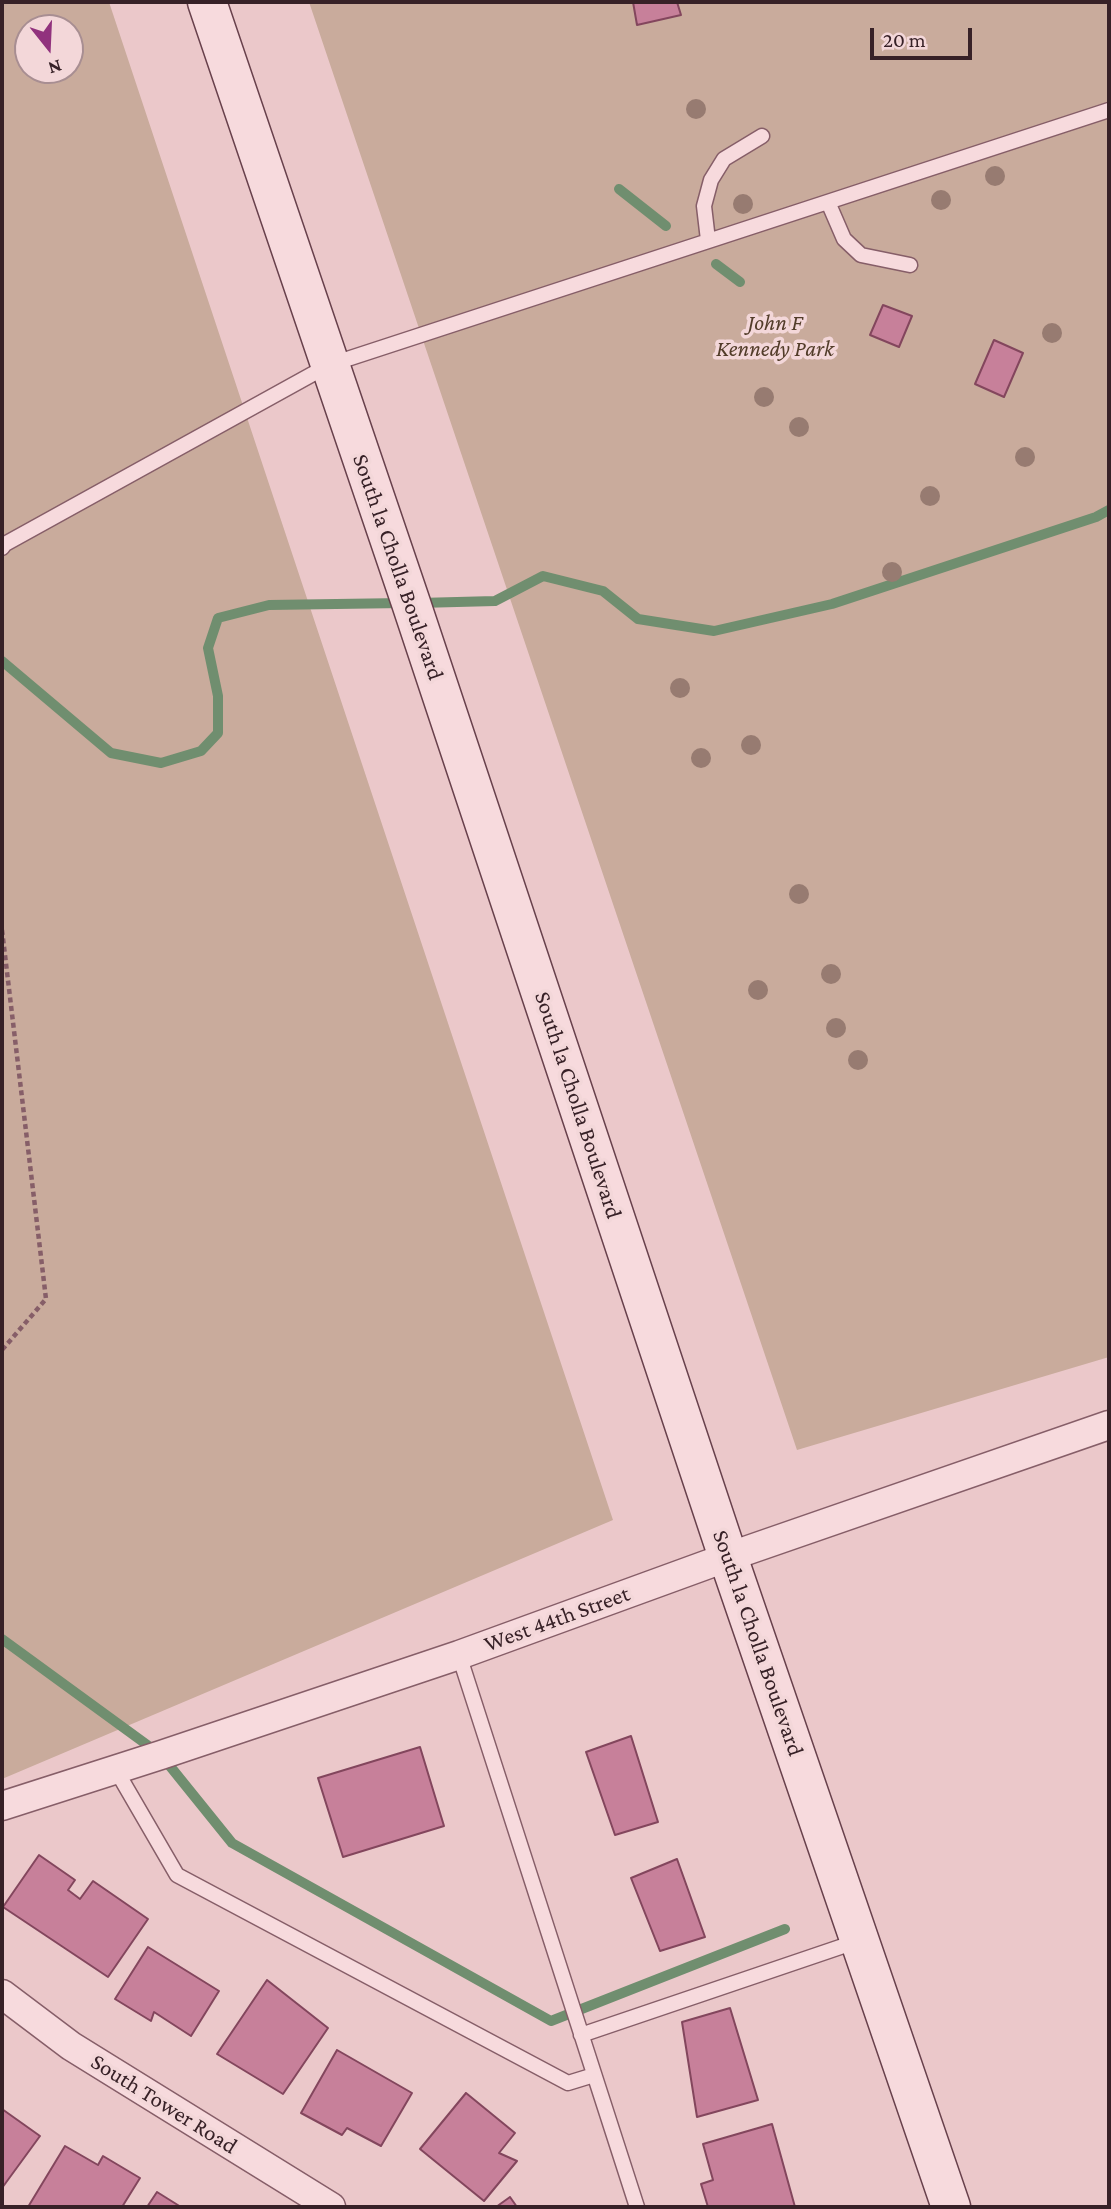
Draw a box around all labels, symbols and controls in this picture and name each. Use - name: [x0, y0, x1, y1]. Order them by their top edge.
- north arrow: [14, 14, 84, 84]
- scale bar: [873, 14, 974, 58]
- text: 20 m: [883, 28, 926, 52]
- text: N: [46, 56, 64, 80]
- park label: John F Kennedy Park: [716, 309, 834, 363]
- street label: South la Cholla Boulevard: [346, 450, 450, 684]
- street label: South la Cholla Boulevard: [528, 988, 628, 1222]
- street label: South la Cholla Boulevard: [706, 1526, 810, 1760]
- street label: West 44th Street: [480, 1580, 634, 1658]
- street label: South Tower Road: [86, 2048, 242, 2160]

